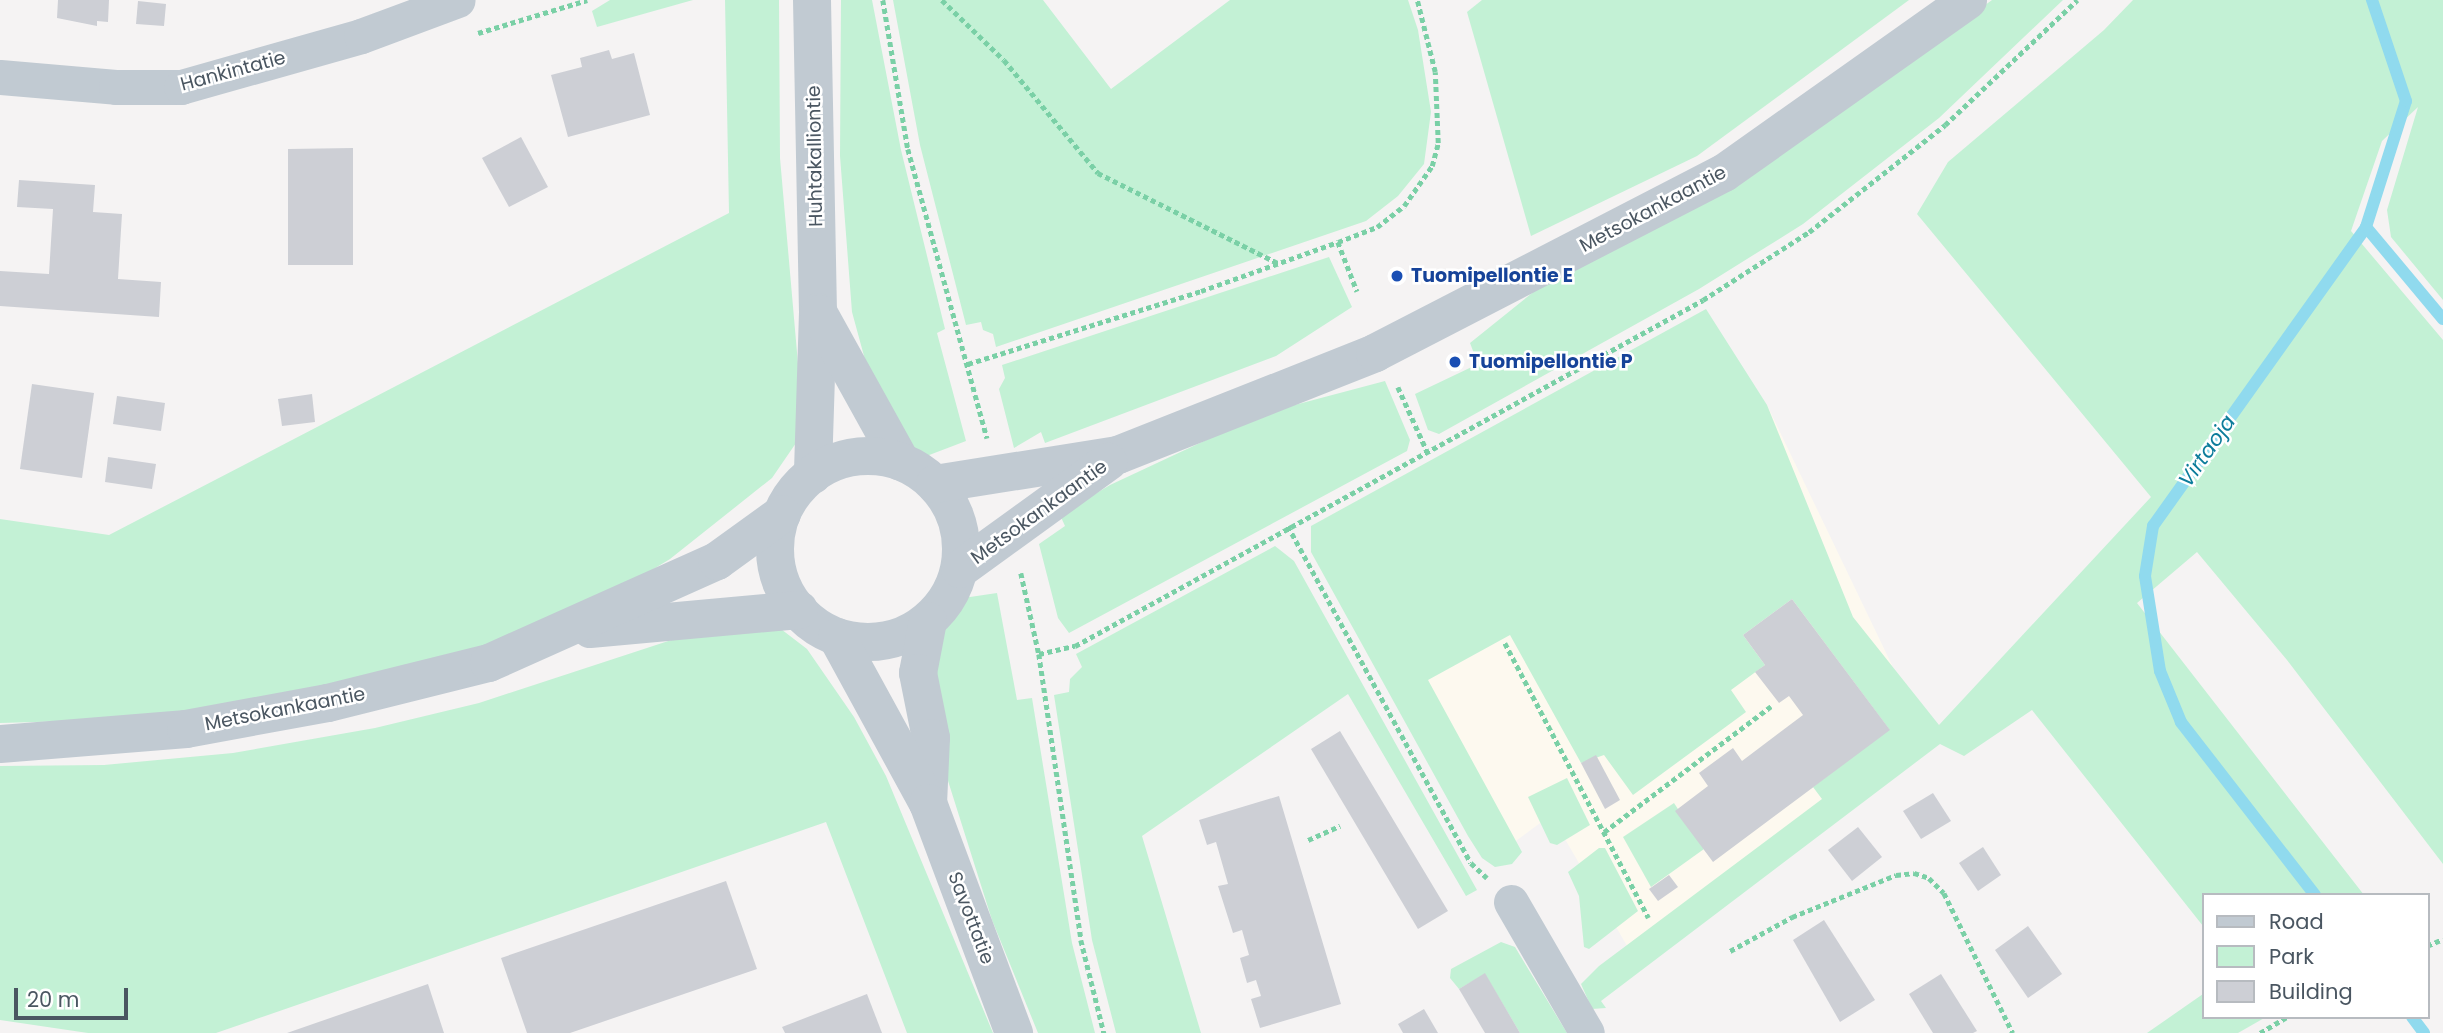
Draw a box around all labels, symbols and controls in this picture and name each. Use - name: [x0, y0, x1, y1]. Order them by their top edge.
- street label: Hankintatie: [178, 46, 288, 96]
- street label: Huhtakalliontie: [802, 85, 828, 227]
- street label: Metsokankaantie: [1576, 161, 1730, 257]
- place label: Tuomipellontie E: [1411, 265, 1573, 287]
- marker: Tuomipellontie E: [1389, 268, 1405, 284]
- place label: Tuomipellontie P: [1469, 351, 1632, 373]
- marker: Tuomipellontie P: [1447, 354, 1463, 370]
- water label: Virtaoja: [2173, 410, 2241, 492]
- street label: Metsokankaantie: [966, 455, 1112, 569]
- street label: Metsokankaantie: [203, 682, 367, 736]
- street label: Savottatie: [943, 869, 999, 967]
- legend: [2202, 893, 2429, 1019]
- text: Road: [2269, 907, 2324, 936]
- text: Park: [2269, 942, 2314, 971]
- scale bar: [18, 974, 131, 1018]
- text: Building: [2269, 977, 2353, 1006]
- text: 20 m: [27, 985, 80, 1014]

